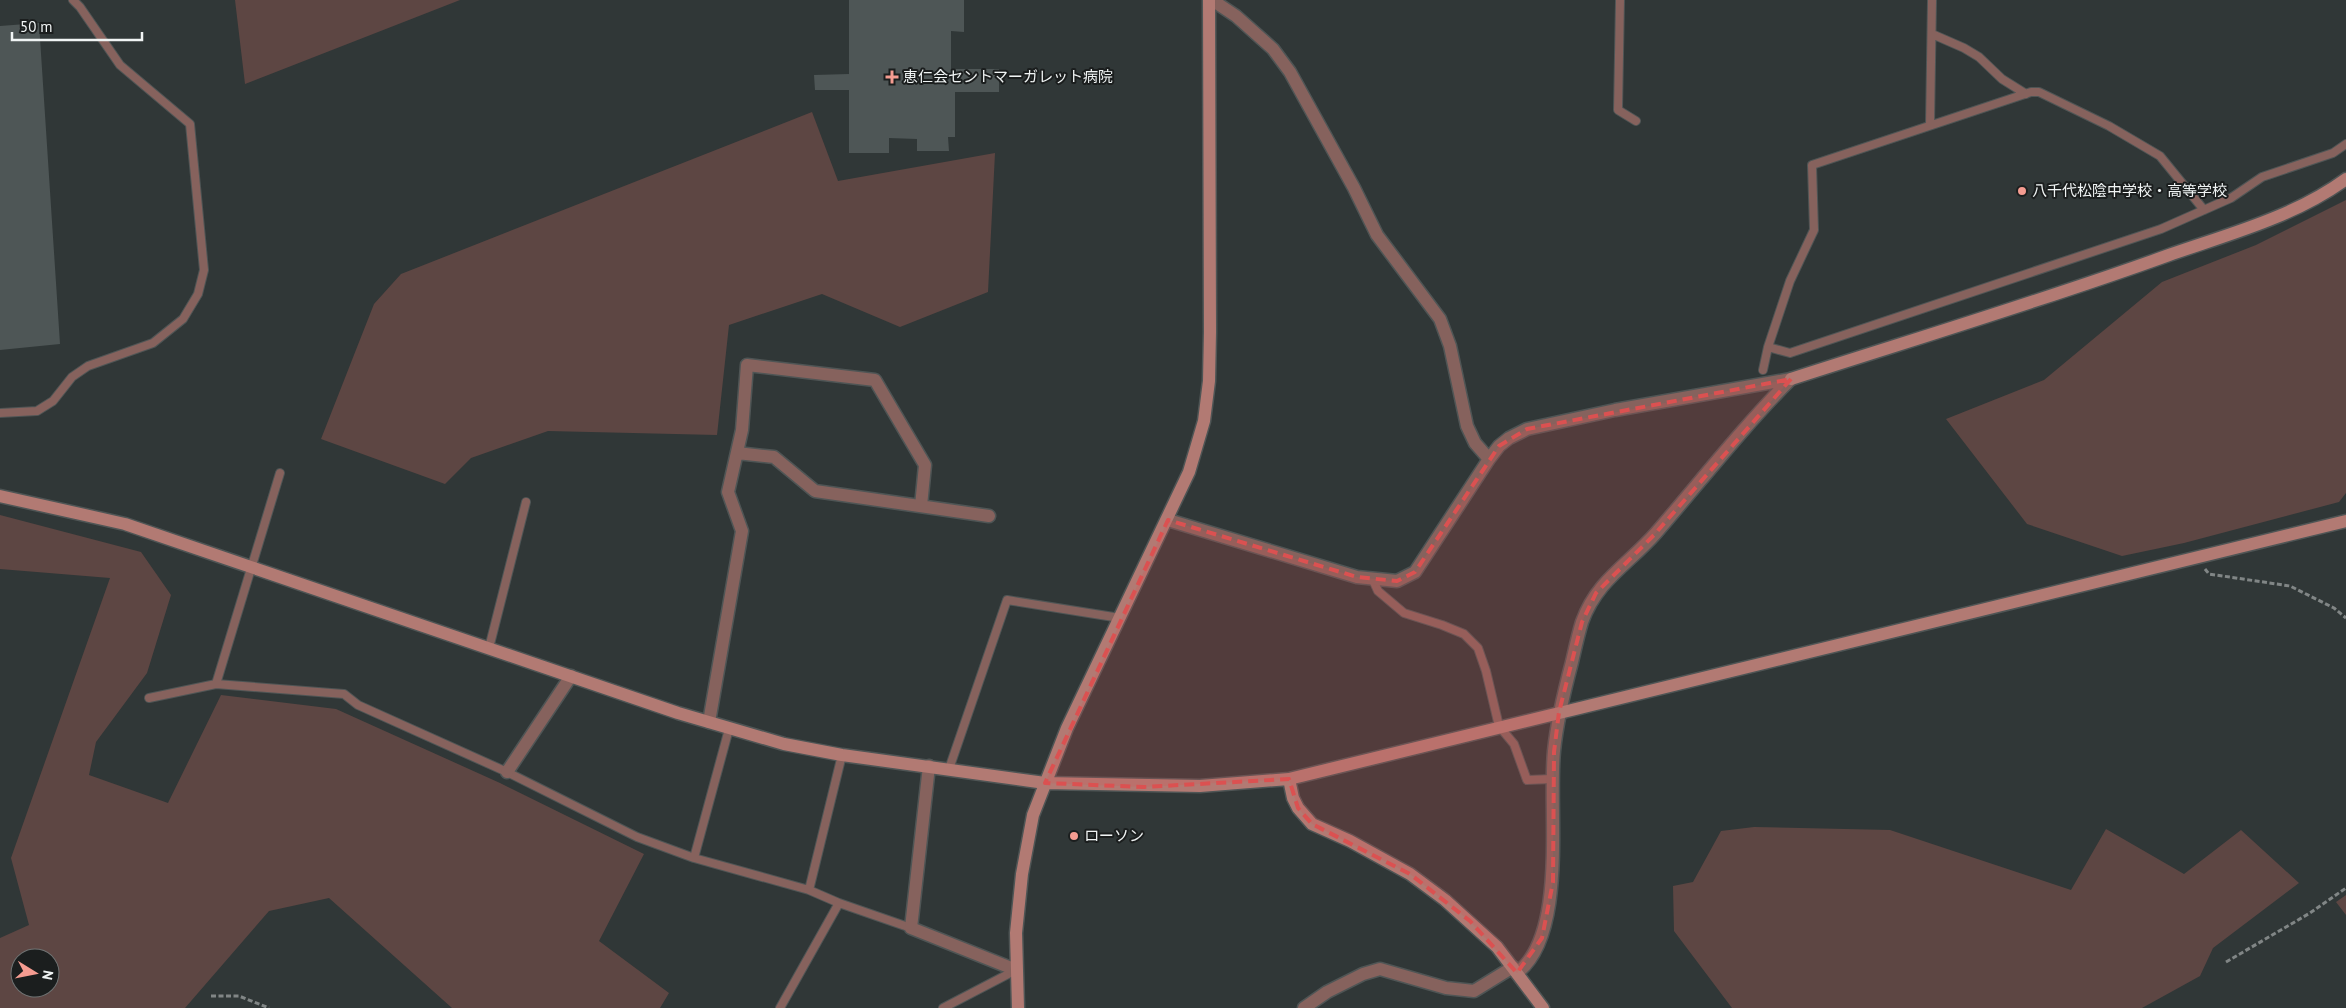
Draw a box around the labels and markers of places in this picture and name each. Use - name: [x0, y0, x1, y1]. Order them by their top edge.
- place label: 恵仁会セントマーガレット病院: [903, 67, 1113, 86]
- marker: 恵仁会セントマーガレット病院: [885, 70, 899, 84]
- place label: 八千代松陰中学校・高等学校: [2032, 181, 2227, 200]
- marker: 八千代松陰中学校・高等学校: [2016, 185, 2028, 197]
- place label: ローソン: [1084, 826, 1144, 845]
- marker: ローソン: [1068, 830, 1080, 842]

